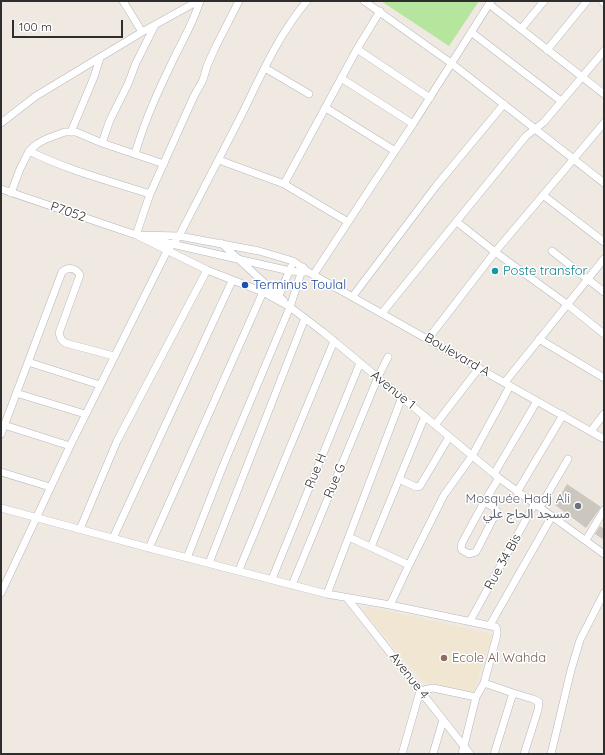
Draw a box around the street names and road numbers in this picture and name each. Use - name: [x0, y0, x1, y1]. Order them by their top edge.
- street label: P7052: [48, 199, 88, 225]
- street label: Boulevard A: [421, 330, 493, 380]
- street label: Avenue 1: [368, 367, 418, 413]
- street label: Rue H: [302, 451, 330, 491]
- street label: Rue G: [321, 461, 349, 501]
- street label: Rue 34 Bis: [481, 531, 525, 593]
- street label: Avenue 4: [386, 650, 432, 702]

